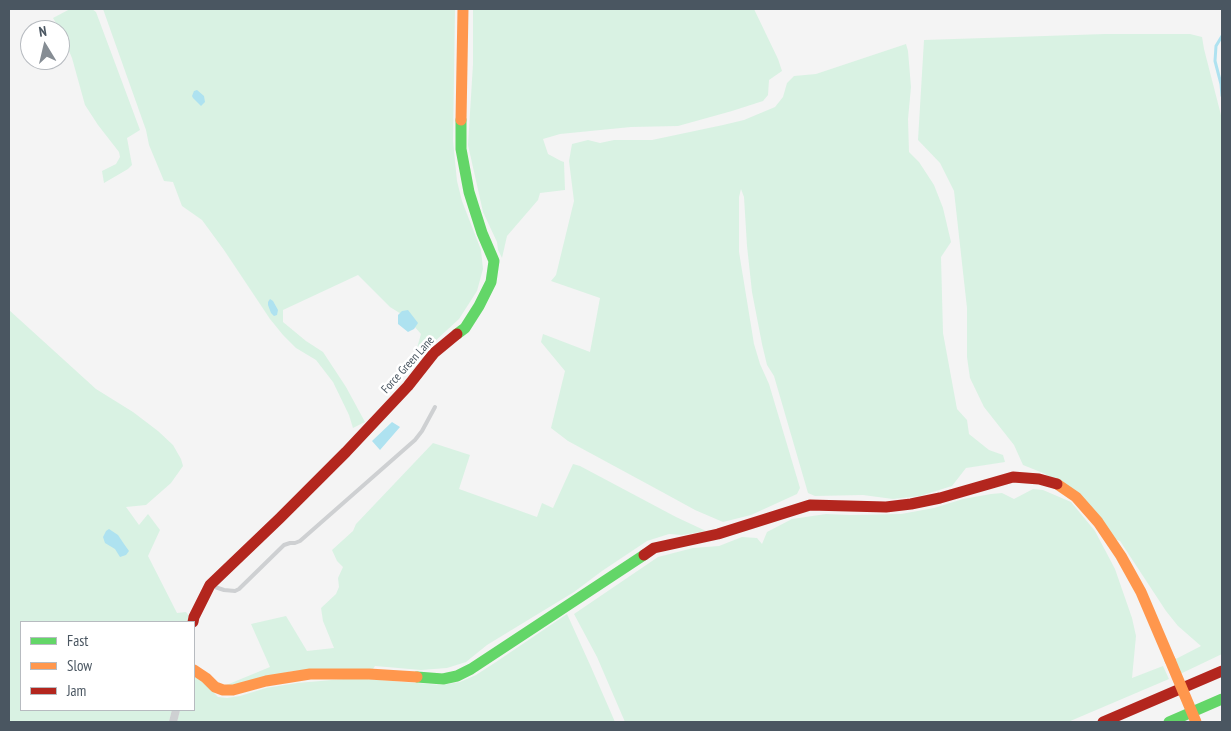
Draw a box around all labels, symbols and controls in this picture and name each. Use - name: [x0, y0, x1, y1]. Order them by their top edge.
- north arrow: [20, 20, 70, 70]
- text: N: [38, 22, 48, 41]
- street label: Force Green Lane: [379, 334, 437, 396]
- legend: [20, 621, 195, 711]
- text: Fast: [67, 631, 88, 650]
- text: Slow: [67, 656, 92, 675]
- text: Jam: [67, 681, 86, 700]

